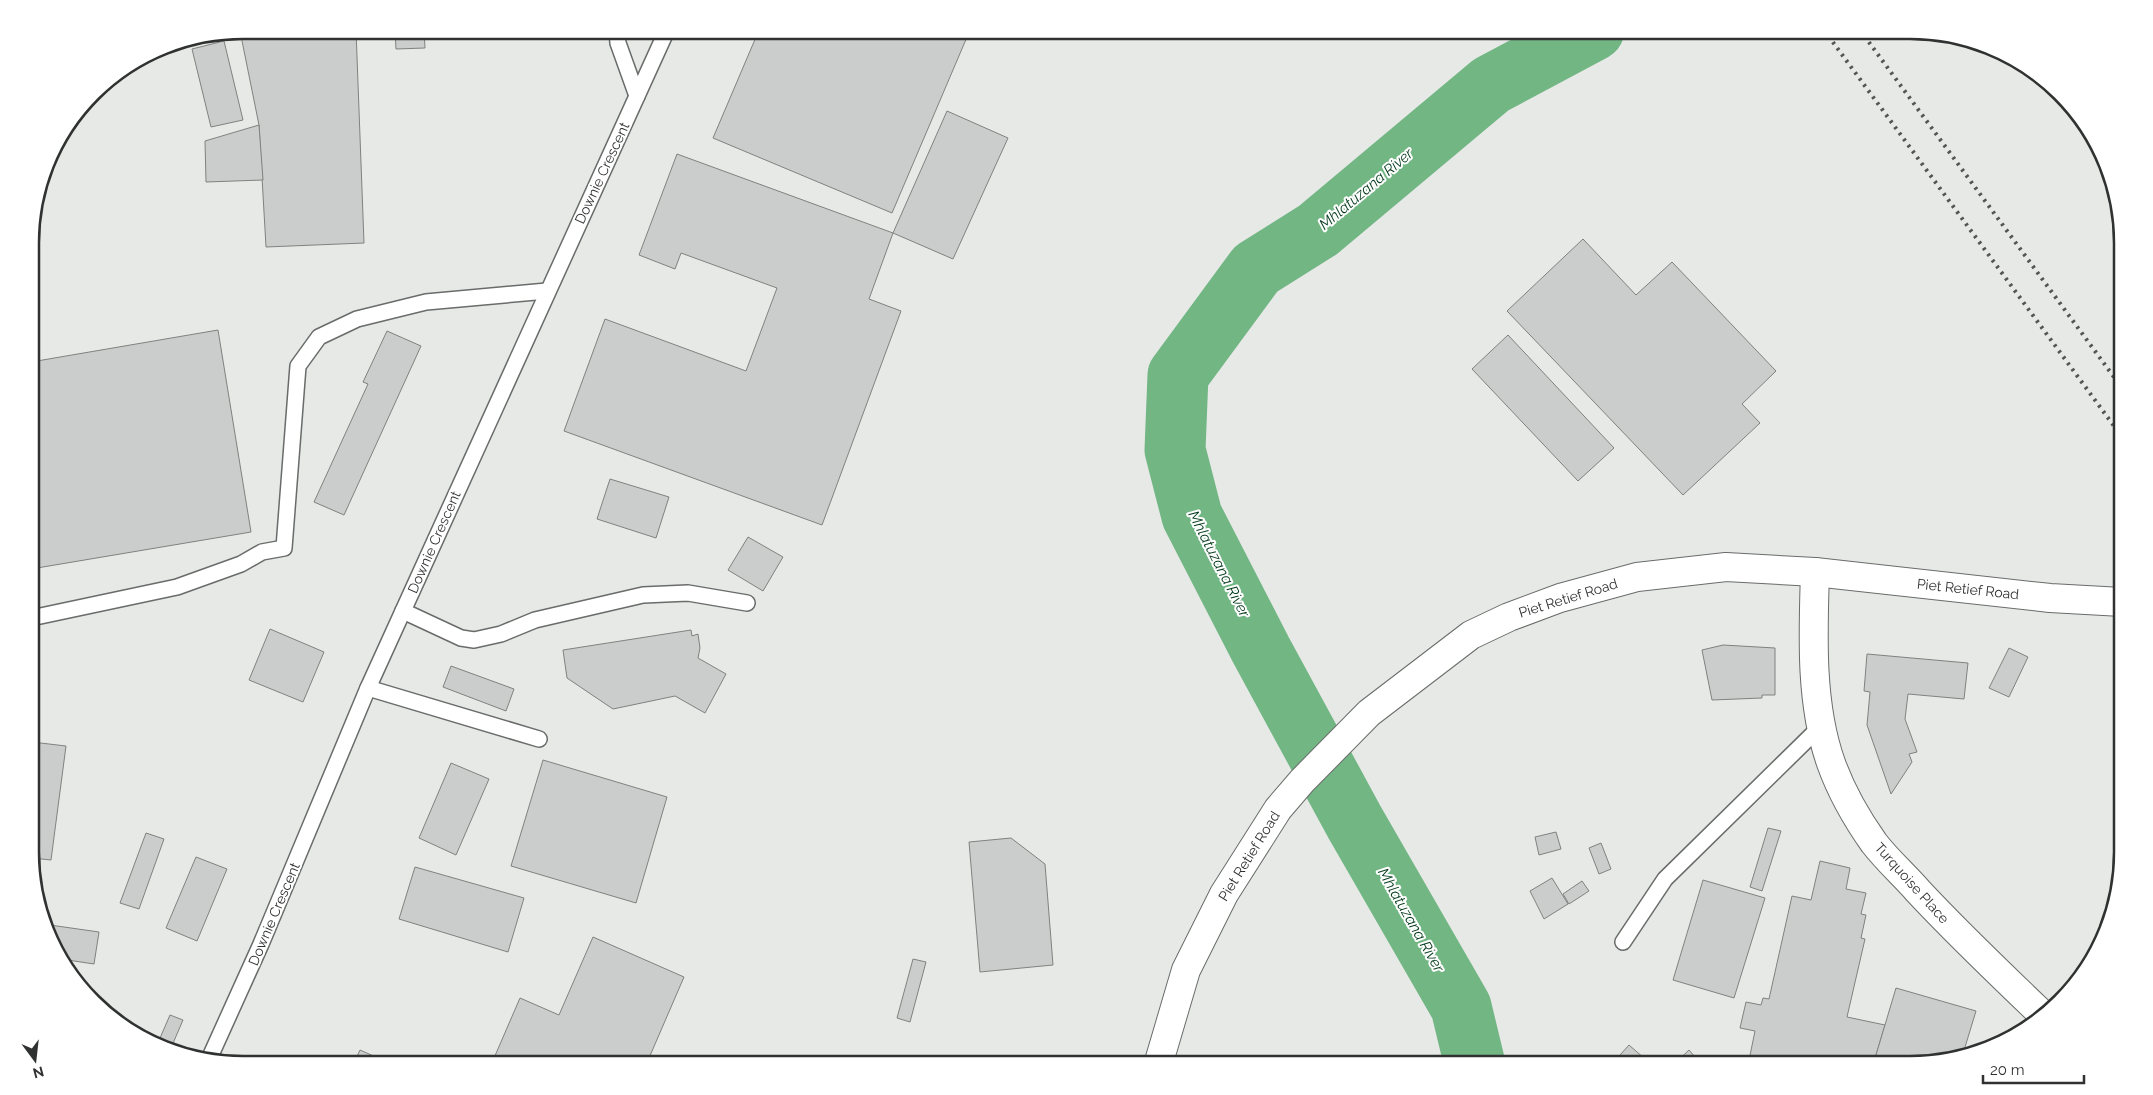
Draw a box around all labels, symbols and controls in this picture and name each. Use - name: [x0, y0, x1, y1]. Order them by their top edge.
- street label: Downie Crescent: [571, 119, 633, 226]
- water label: Mhlatuzana River: [1315, 144, 1417, 234]
- street label: Downie Crescent: [404, 488, 464, 596]
- water label: Mhlatuzana River: [1184, 508, 1254, 621]
- street label: Piet Retief Road: [1517, 575, 1619, 621]
- street label: Piet Retief Road: [1916, 576, 2020, 602]
- street label: Piet Retief Road: [1215, 808, 1283, 904]
- street label: Turquoise Place: [1872, 839, 1952, 927]
- street label: Downie Crescent: [245, 860, 303, 968]
- water label: Mhlatuzana River: [1374, 865, 1448, 976]
- north arrow: [10, 1035, 60, 1085]
- scale bar: [1983, 1052, 2084, 1084]
- text: 20 m: [1990, 1061, 2025, 1079]
- text: N: [31, 1063, 46, 1082]

